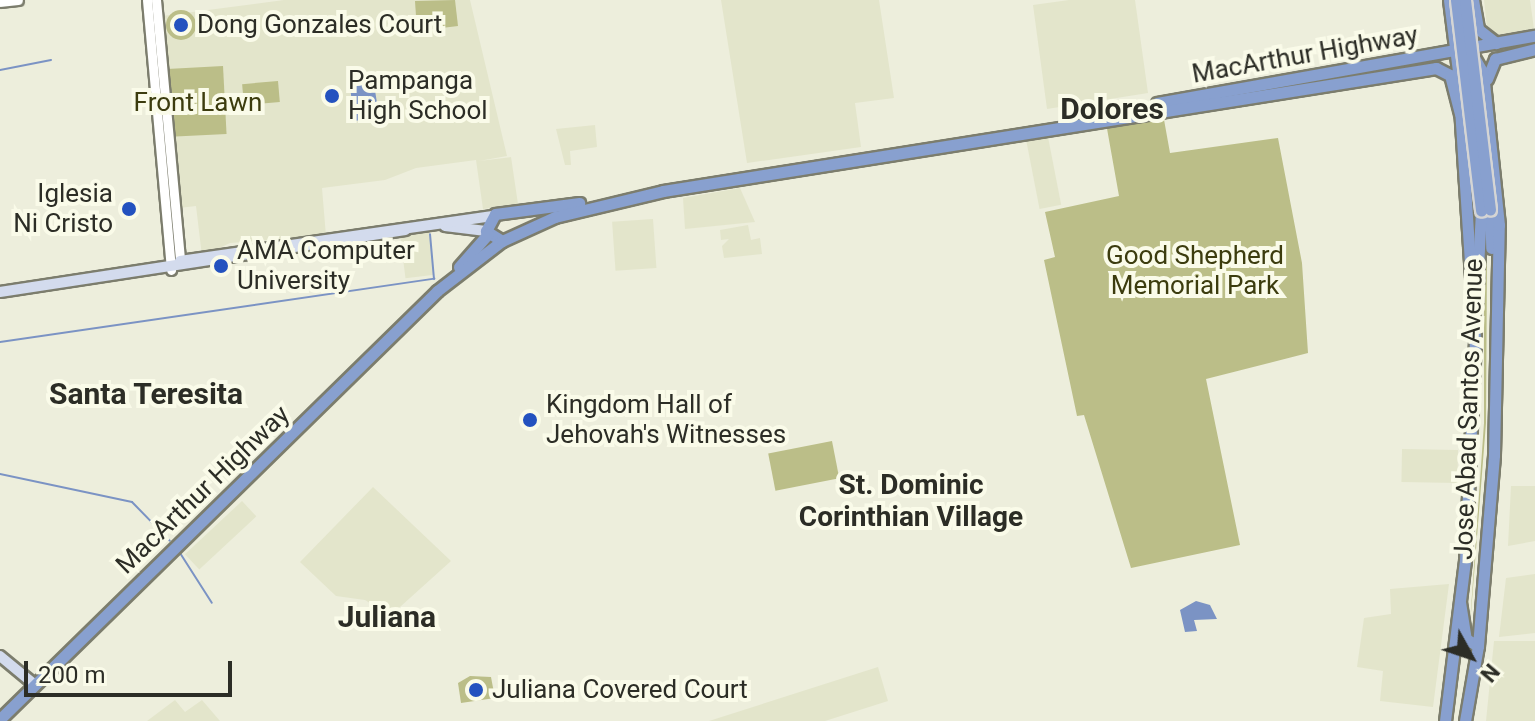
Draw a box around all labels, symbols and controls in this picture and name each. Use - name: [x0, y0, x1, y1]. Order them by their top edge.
- place label: Dong Gonzales Court: [197, 9, 442, 41]
- marker: Dong Gonzales Court: [172, 16, 190, 34]
- street label: MacArthur Highway: [1190, 20, 1420, 90]
- place label: Pampanga High School: [348, 65, 488, 126]
- park label: Front Lawn: [134, 87, 262, 119]
- marker: Pampanga High School: [323, 87, 341, 105]
- district label: Dolores: [1060, 91, 1164, 127]
- place label: Iglesia Ni Cristo: [13, 178, 113, 240]
- marker: Iglesia Ni Cristo: [120, 200, 138, 218]
- place label: AMA Computer University: [237, 235, 415, 296]
- park label: Good Shepherd Memorial Park: [1106, 240, 1284, 302]
- marker: AMA Computer University: [212, 257, 230, 275]
- street label: Jose Abad Santos Avenue: [1448, 258, 1490, 560]
- district label: Santa Teresita: [49, 376, 243, 412]
- place label: Kingdom Hall of Jehovah's Witnesses: [546, 389, 786, 450]
- street label: MacArthur Highway: [110, 399, 296, 581]
- marker: Kingdom Hall of Jehovah's Witnesses: [521, 411, 539, 429]
- district label: St. Dominic Corinthian Village: [799, 468, 1023, 534]
- district label: Juliana: [338, 599, 436, 635]
- north arrow: [1431, 617, 1511, 697]
- scale bar: [28, 645, 236, 695]
- text: N: [1475, 659, 1504, 687]
- text: 200 m: [38, 661, 105, 689]
- place label: Juliana Covered Court: [492, 674, 748, 706]
- marker: Juliana Covered Court: [467, 681, 485, 699]

